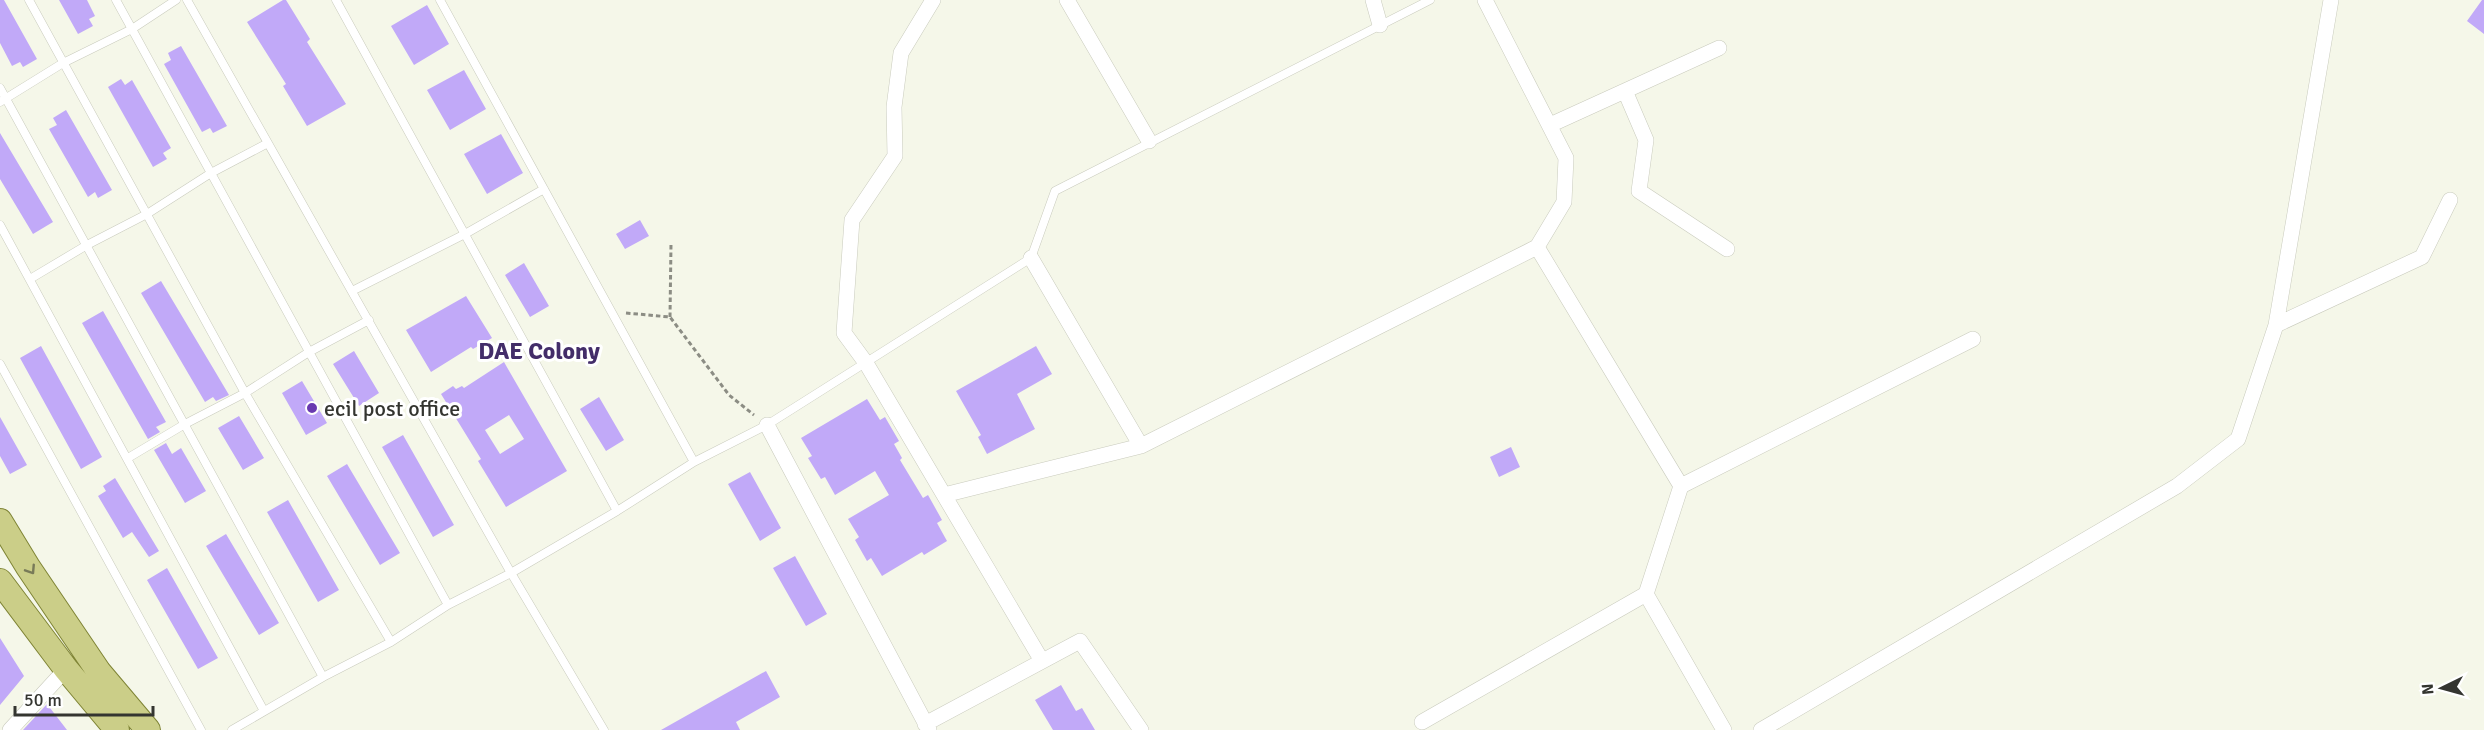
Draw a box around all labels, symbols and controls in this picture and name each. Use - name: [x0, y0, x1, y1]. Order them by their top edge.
- district label: DAE Colony: [478, 336, 600, 366]
- place label: ecil post office: [324, 395, 460, 422]
- marker: ecil post office: [305, 401, 319, 415]
- one-way arrow: [23, 564, 34, 575]
- north arrow: [2412, 658, 2472, 718]
- scale bar: [15, 679, 153, 717]
- text: N: [2418, 683, 2439, 696]
- text: 50 m: [24, 689, 62, 711]

